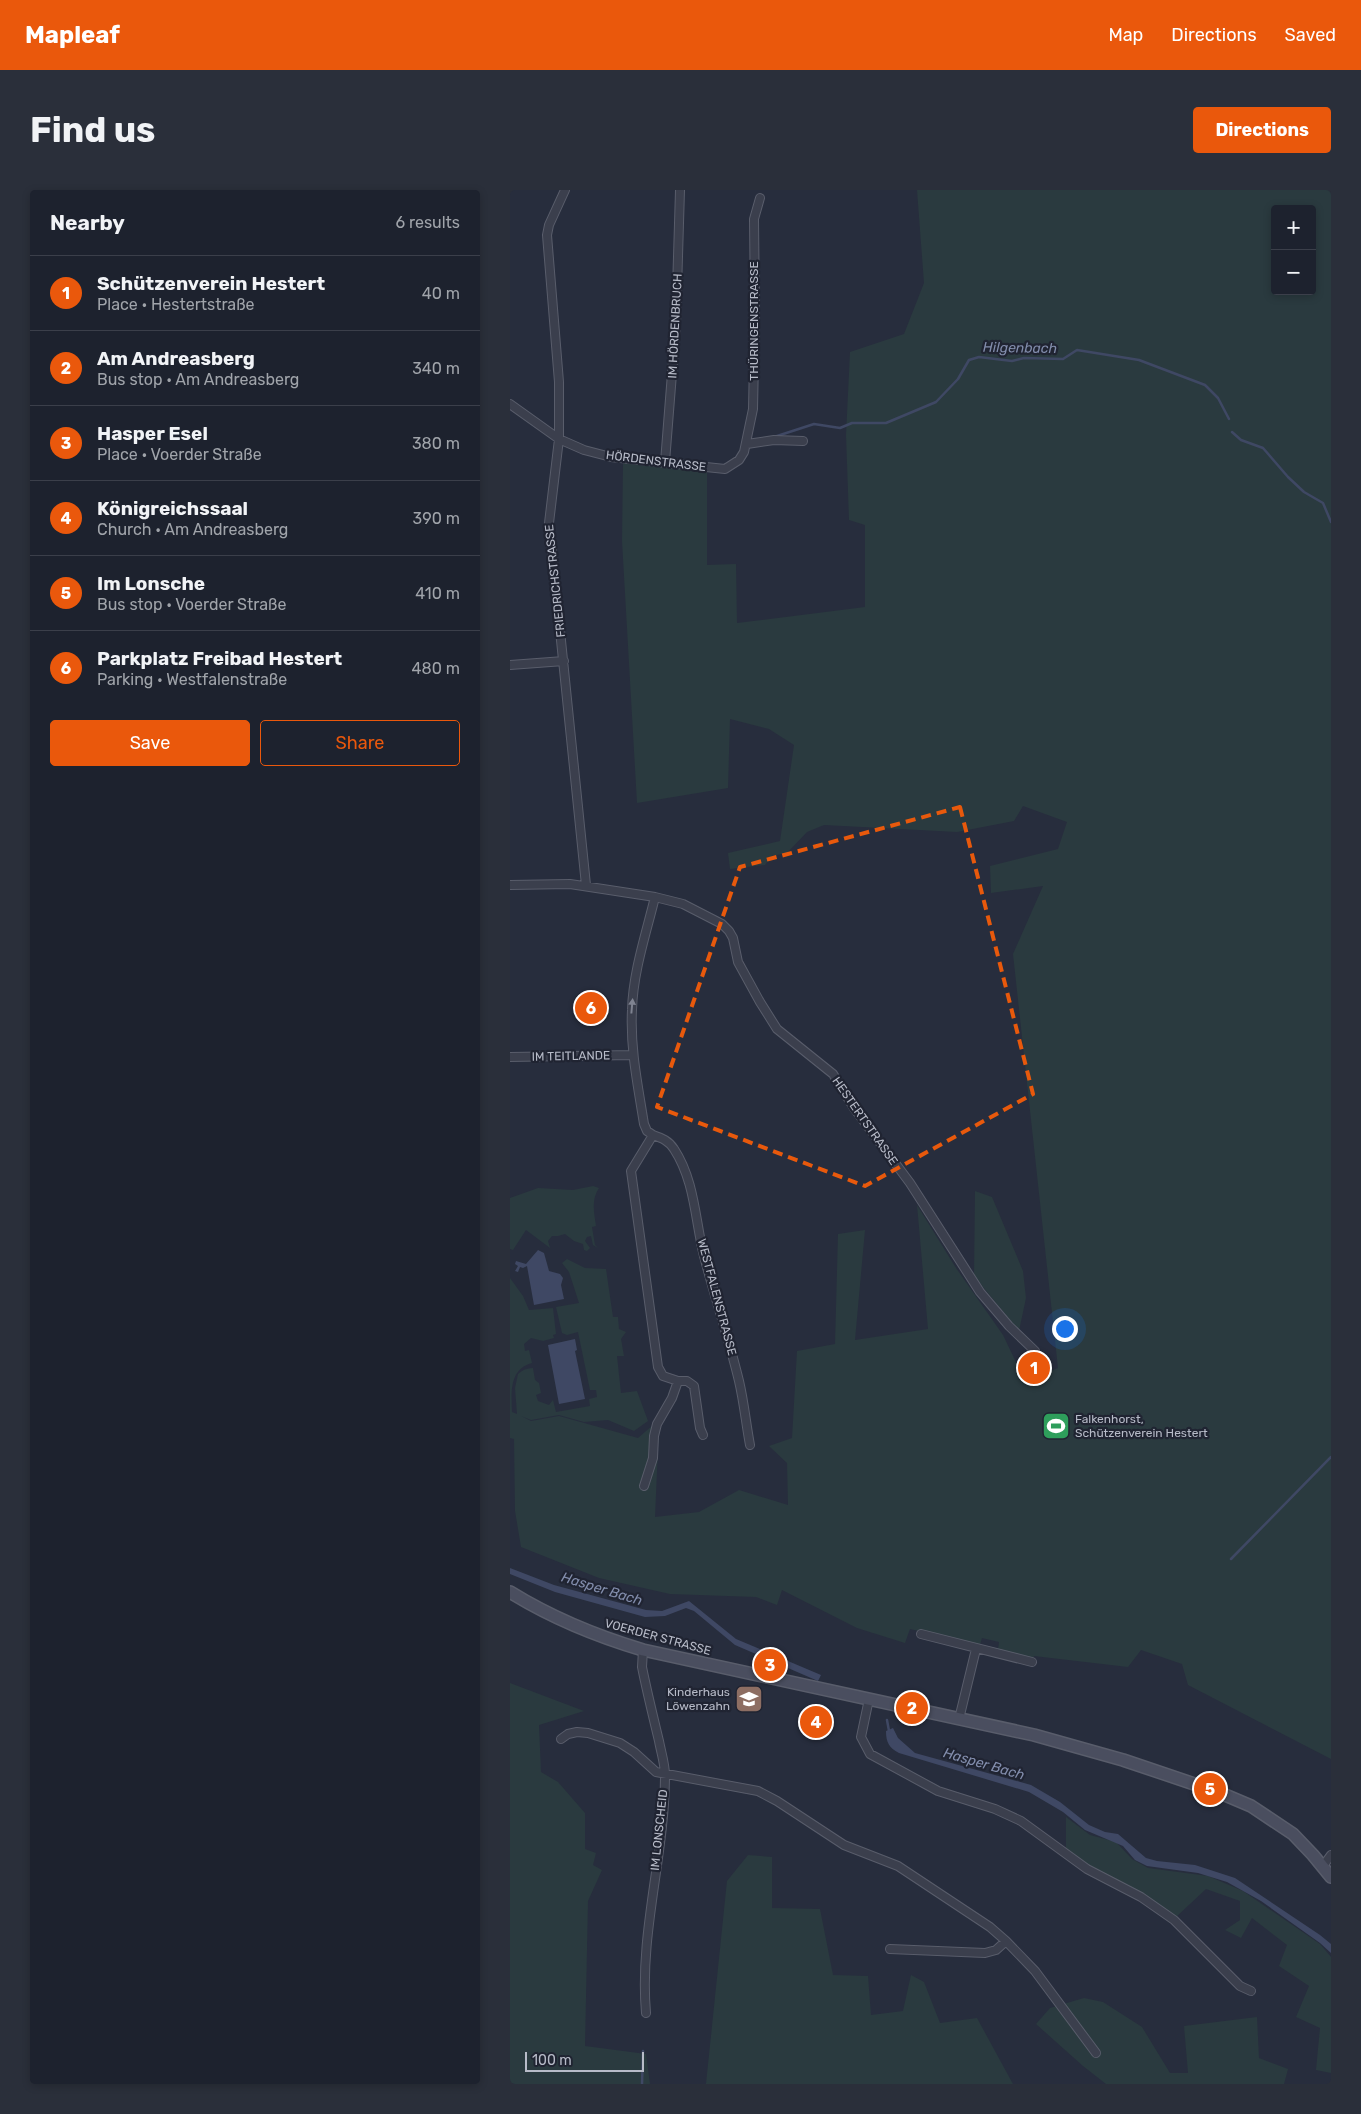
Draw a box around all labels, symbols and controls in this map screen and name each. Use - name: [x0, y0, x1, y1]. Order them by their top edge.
- text: Mapleaf: [25, 21, 120, 49]
- text: Map: [1108, 24, 1143, 46]
- text: Directions: [1171, 24, 1257, 46]
- text: Saved: [1285, 24, 1336, 46]
- button: Directions: [1193, 107, 1331, 153]
- text: Find us: [30, 109, 155, 151]
- map controls: [1271, 205, 1316, 295]
- button: +: [1271, 205, 1316, 250]
- text: Nearby: [50, 210, 125, 235]
- text: 6 results: [395, 213, 460, 232]
- button: −: [1271, 250, 1316, 295]
- street label: THÜRINGENSTRASSE: [747, 261, 761, 381]
- text: Schützenverein Hestert: [97, 272, 325, 295]
- street label: IM HÖRDENBRUCH: [665, 273, 685, 379]
- text: 1: [62, 284, 70, 303]
- text: 40 m: [422, 284, 460, 303]
- text: Place · Hestertstraße: [97, 295, 255, 314]
- water label: Hilgenbach: [983, 339, 1057, 357]
- text: Am Andreasberg: [97, 347, 255, 370]
- text: 2: [61, 359, 71, 378]
- text: 340 m: [412, 359, 460, 378]
- text: Bus stop · Am Andreasberg: [97, 370, 299, 389]
- text: Hasper Esel: [97, 422, 208, 445]
- text: 3: [61, 434, 71, 453]
- text: 380 m: [412, 434, 460, 453]
- text: Place · Voerder Straße: [97, 445, 262, 464]
- street label: HÖRDENSTRASSE: [605, 448, 707, 474]
- text: Königreichssaal: [97, 497, 248, 520]
- text: 4: [61, 509, 71, 528]
- text: 390 m: [413, 509, 460, 528]
- text: Church · Am Andreasberg: [97, 520, 288, 539]
- street label: FRIEDRICHSTRASSE: [542, 524, 568, 638]
- text: Im Lonsche: [97, 572, 205, 595]
- text: 5: [61, 584, 71, 603]
- text: 410 m: [415, 584, 460, 603]
- text: Bus stop · Voerder Straße: [97, 595, 286, 614]
- text: Parkplatz Freibad Hestert: [97, 647, 342, 670]
- text: 6: [61, 659, 71, 678]
- text: 480 m: [412, 659, 460, 678]
- text: Parking · Westfalenstraße: [97, 670, 287, 689]
- button: Save: [50, 720, 250, 766]
- button: Share: [260, 720, 460, 766]
- pin: 6: [575, 989, 607, 1027]
- one-way arrow: [629, 998, 637, 1014]
- street label: IM TEITLANDE: [532, 1048, 610, 1064]
- street label: HESTERTSTRASSE: [829, 1074, 901, 1168]
- street label: WESTFALENSTRASSE: [695, 1237, 739, 1357]
- your location: [1052, 1316, 1078, 1342]
- pin: 1: [1018, 1349, 1050, 1387]
- sports icon: Falkenhorst, Schützenverein Hestert: [1041, 1411, 1071, 1441]
- place label: Falkenhorst, Schützenverein Hestert: [1075, 1412, 1208, 1440]
- water label: Hasper Bach: [559, 1569, 645, 1609]
- street label: VOERDER STRASSE: [603, 1616, 713, 1658]
- pin: 3: [754, 1646, 786, 1684]
- school or university icon: Kinderhaus Löwenzahn: [734, 1684, 764, 1714]
- place label: Kinderhaus Löwenzahn: [666, 1685, 730, 1713]
- pin: 2: [896, 1689, 928, 1727]
- pin: 4: [800, 1703, 832, 1741]
- water label: Hasper Bach: [941, 1744, 1027, 1784]
- pin: 5: [1194, 1770, 1226, 1808]
- street label: IM LONSCHEID: [648, 1789, 670, 1871]
- scale bar: [525, 2049, 644, 2072]
- text: 100 m: [532, 2052, 572, 2069]

